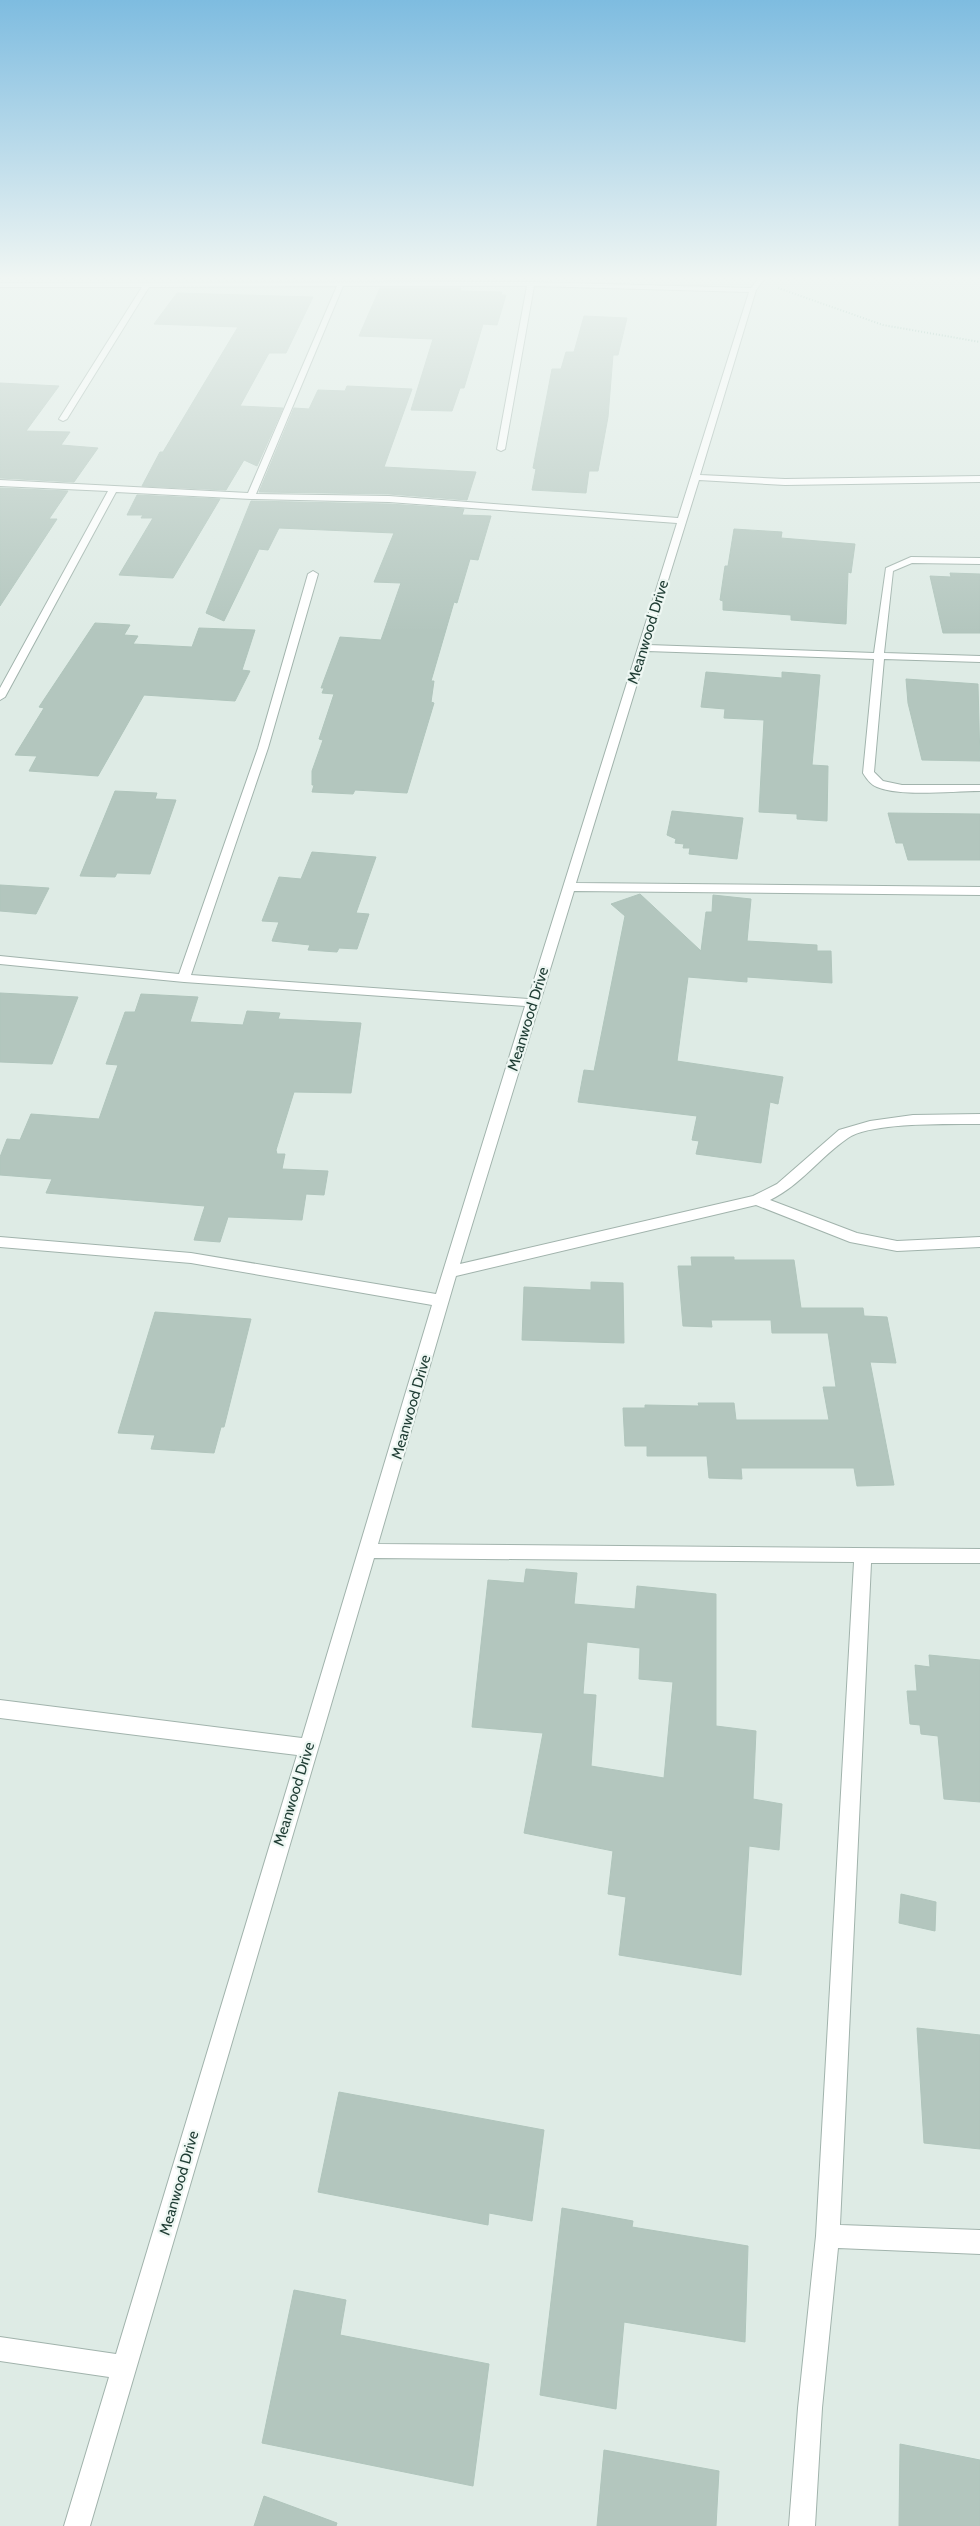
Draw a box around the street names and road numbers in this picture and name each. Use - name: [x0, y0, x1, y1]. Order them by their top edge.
- street label: Meanwood Drive: [624, 578, 672, 686]
- street label: Meanwood Drive: [504, 965, 552, 1073]
- street label: Meanwood Drive: [387, 1352, 435, 1461]
- street label: Meanwood Drive: [270, 1740, 318, 1848]
- street label: Meanwood Drive: [155, 2128, 203, 2237]

